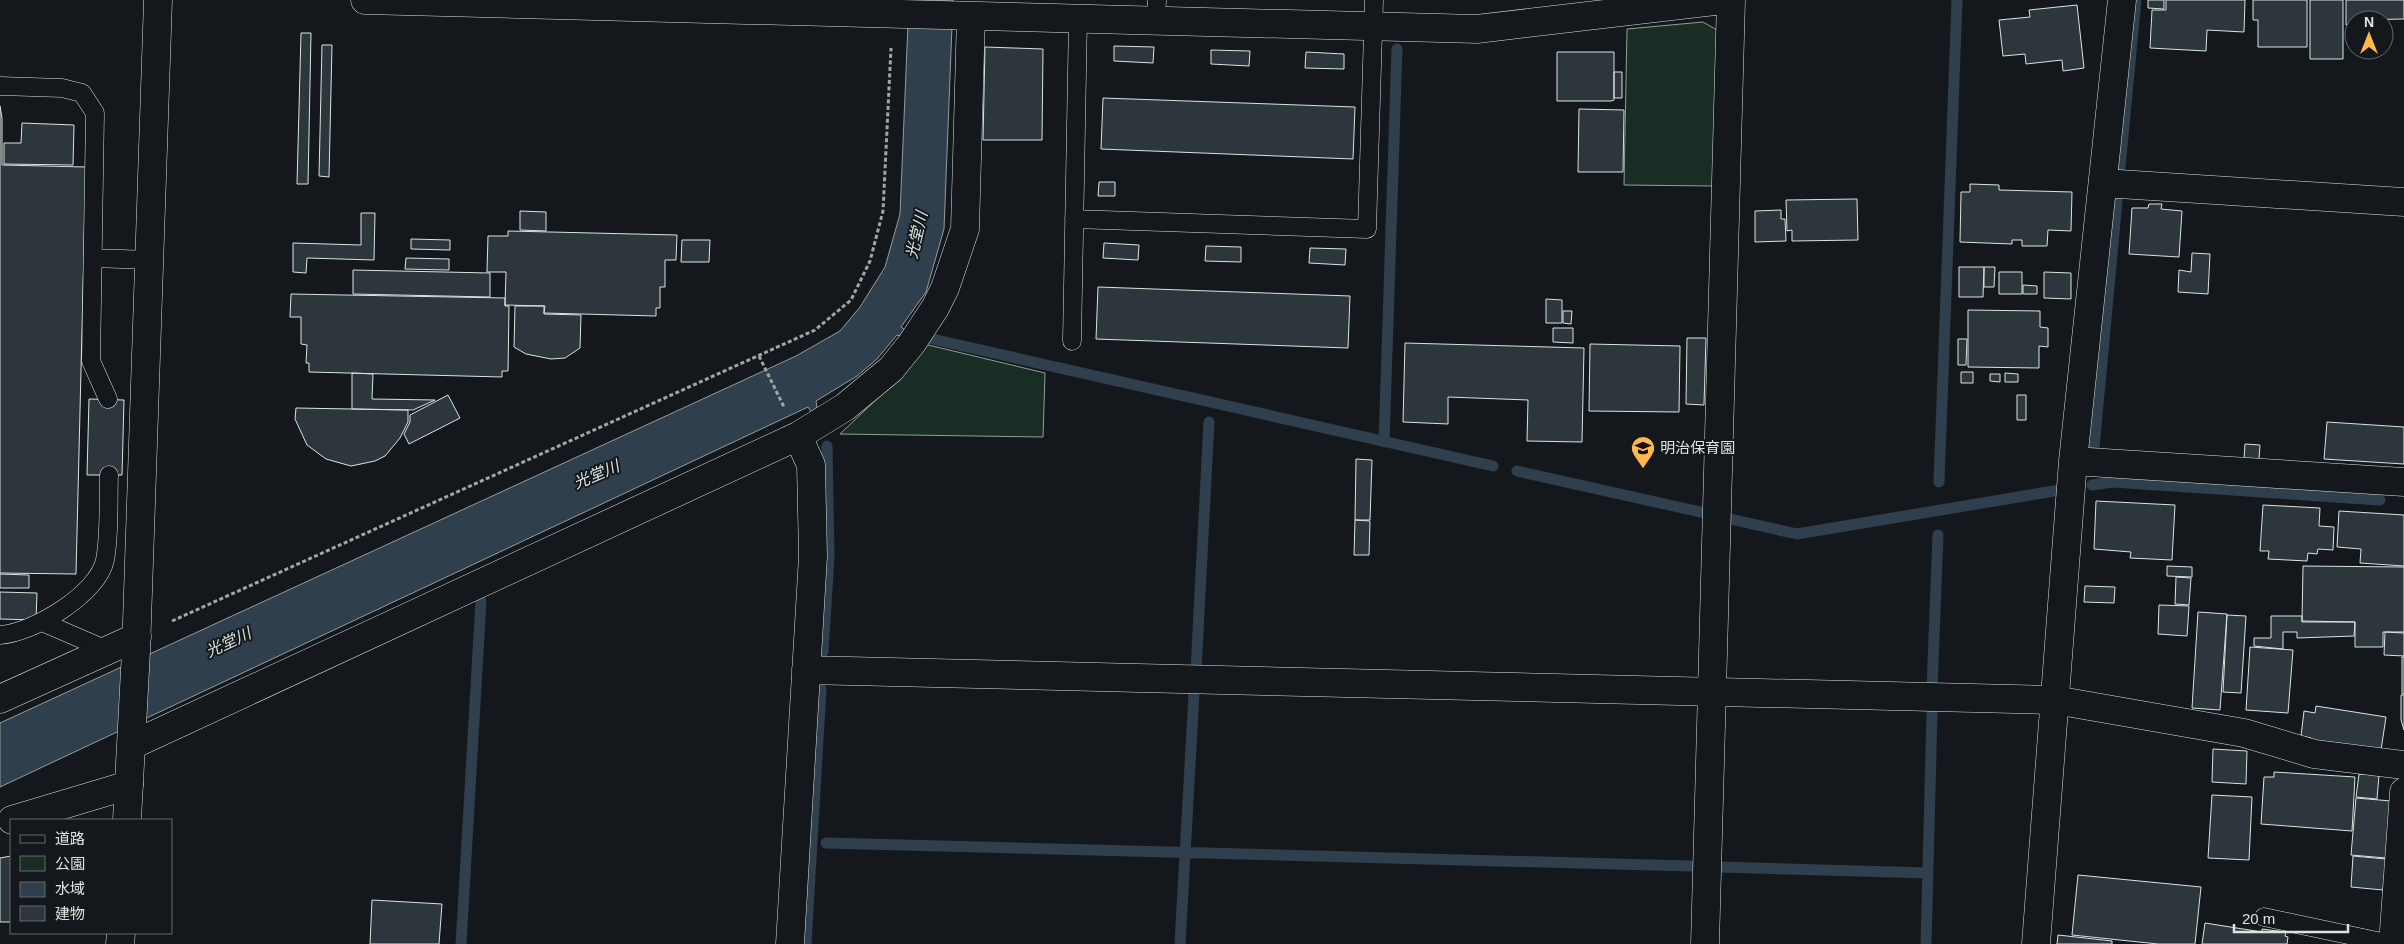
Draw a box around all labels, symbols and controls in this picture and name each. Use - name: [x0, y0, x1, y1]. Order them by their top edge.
- north arrow: [2344, 10, 2394, 60]
- text: N: [2364, 14, 2374, 30]
- water label: 光堂川: [903, 208, 931, 260]
- school or university icon: 明治保育園: [1630, 435, 1656, 469]
- place label: 明治保育園: [1660, 439, 1735, 456]
- water label: 光堂川: [571, 456, 623, 492]
- water label: 光堂川: [203, 624, 255, 660]
- legend: [10, 819, 172, 934]
- text: 道路: [55, 830, 85, 847]
- text: 公園: [55, 855, 85, 872]
- text: 水域: [55, 880, 85, 897]
- scale bar: [2234, 902, 2348, 934]
- text: 建物: [55, 905, 85, 922]
- text: 20 m: [2242, 910, 2275, 927]

